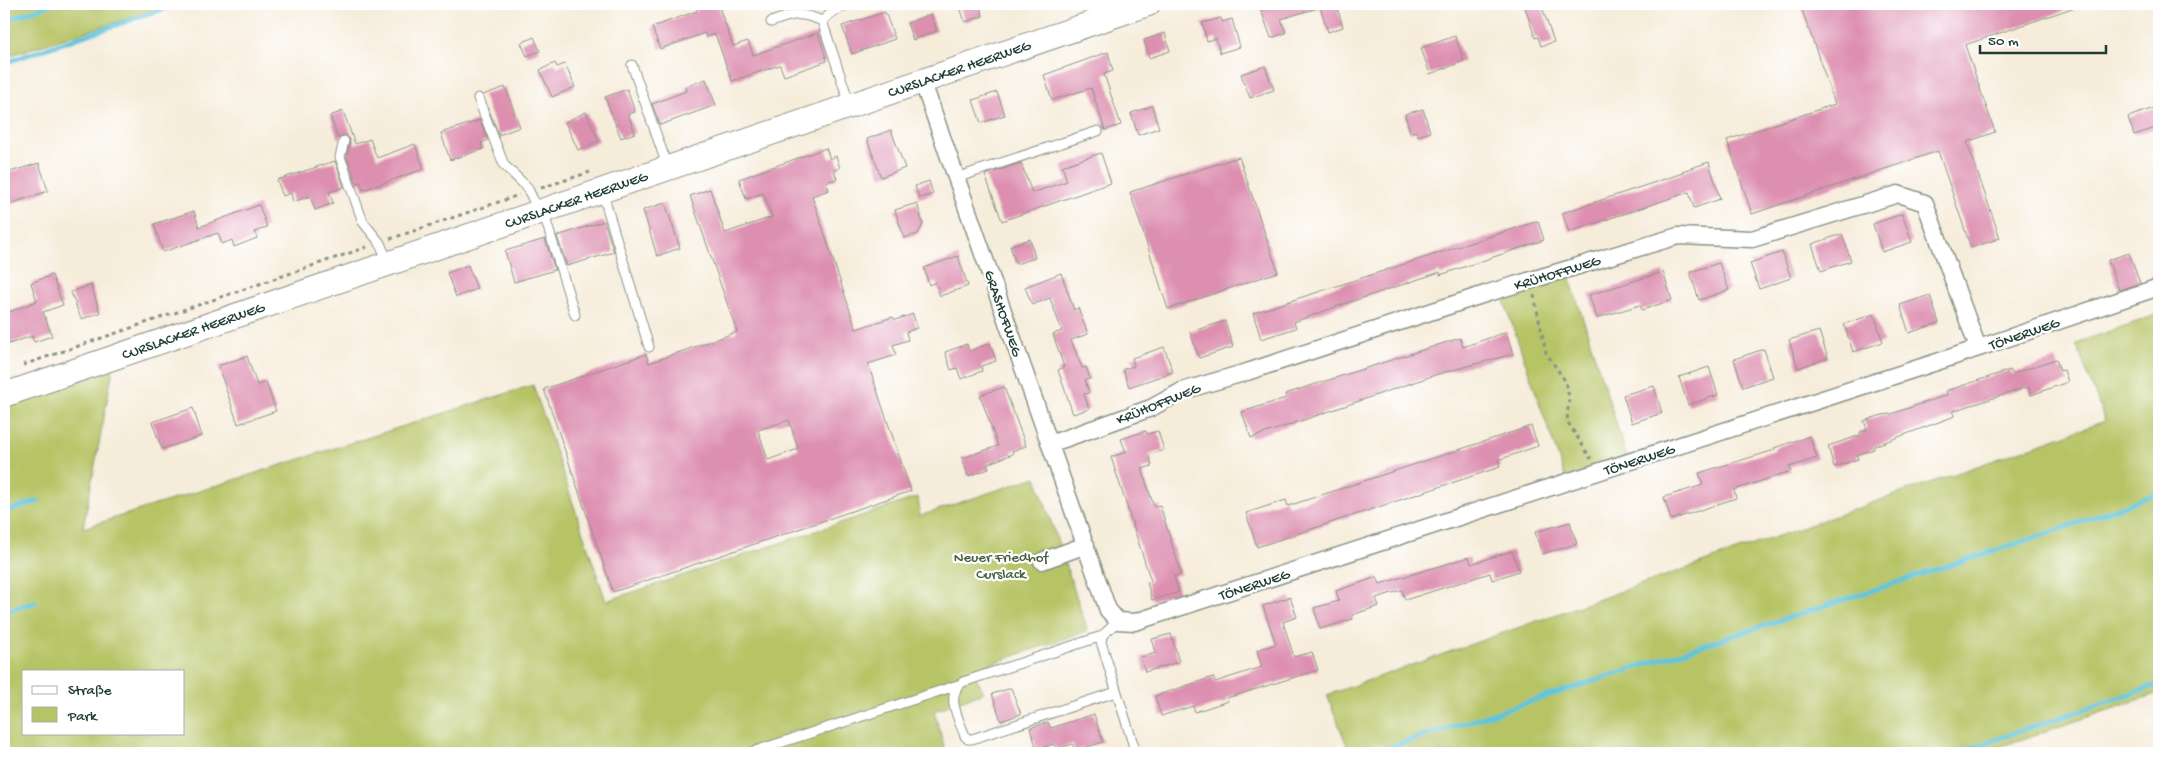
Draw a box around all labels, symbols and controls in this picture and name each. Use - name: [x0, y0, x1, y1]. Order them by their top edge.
- scale bar: [1980, 22, 2107, 54]
- text: 50 m: [1988, 33, 2019, 51]
- street label: CURSLACKER HEERWEG: [886, 37, 1034, 103]
- street label: CURSLACKER HEERWEG: [503, 168, 651, 234]
- street label: KRÜHOFFWEG: [1512, 252, 1603, 296]
- street label: GRASHOFWEG: [979, 268, 1025, 360]
- street label: CURSLACKER HEERWEG: [120, 299, 268, 365]
- street label: TÖNERWEG: [1986, 314, 2063, 356]
- street label: KRÜHOFFWEG: [1114, 380, 1204, 430]
- street label: TÖNERWEG: [1601, 441, 1678, 481]
- park label: Neuer Friedhof Curslack: [954, 549, 1050, 584]
- street label: TÖNERWEG: [1216, 566, 1293, 606]
- legend: [22, 670, 185, 734]
- text: Straße: [68, 682, 112, 700]
- text: Park: [67, 708, 98, 726]

